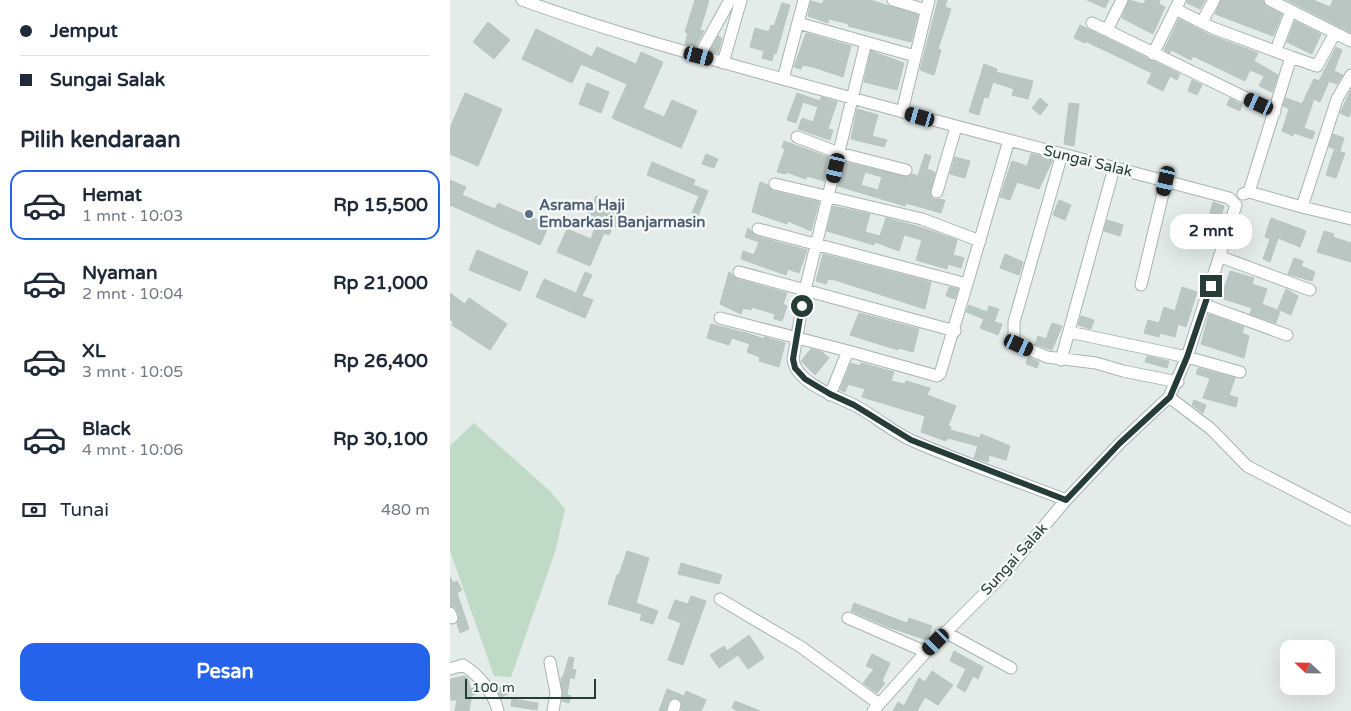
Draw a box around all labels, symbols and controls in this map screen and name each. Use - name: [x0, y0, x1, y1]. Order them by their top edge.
- text: Jemput: [50, 20, 118, 42]
- car: [682, 45, 715, 67]
- text: Sungai Salak: [50, 69, 165, 91]
- car: [1242, 91, 1275, 117]
- car: [903, 106, 936, 128]
- text: Pilih kendaraan: [20, 127, 181, 153]
- street label: Sungai Salak: [1042, 141, 1134, 181]
- car: [825, 152, 846, 184]
- car: [1155, 165, 1176, 197]
- icon: car: [22, 183, 67, 228]
- text: Hemat: [82, 184, 142, 206]
- text: Rp 15,500: [333, 194, 428, 216]
- place label: Asrama Haji Embarkasi Banjarmasin: [539, 196, 705, 232]
- text: 1 mnt · 10:03: [82, 206, 183, 226]
- marker: Asrama Haji Embarkasi Banjarmasin: [523, 208, 535, 220]
- callout: 2 mnt: [1170, 214, 1252, 248]
- text: 2 mnt: [1189, 221, 1233, 241]
- icon: car: [22, 261, 67, 306]
- text: Nyaman: [82, 262, 158, 284]
- text: Rp 21,000: [333, 272, 428, 294]
- route end: [1200, 275, 1222, 297]
- text: 2 mnt · 10:04: [82, 284, 183, 304]
- route start: [791, 295, 813, 317]
- car: [1002, 332, 1035, 358]
- icon: car: [22, 339, 67, 384]
- text: XL: [82, 340, 106, 362]
- text: Rp 26,400: [333, 350, 428, 372]
- text: 3 mnt · 10:05: [82, 362, 183, 382]
- icon: car: [22, 417, 67, 462]
- text: Black: [82, 418, 131, 440]
- text: Rp 30,100: [333, 428, 428, 450]
- text: 4 mnt · 10:06: [82, 440, 183, 460]
- icon: cash: [20, 496, 48, 524]
- text: Tunai: [60, 499, 109, 521]
- text: 480 m: [381, 500, 430, 520]
- street label: Sungai Salak: [977, 519, 1051, 599]
- car: [920, 626, 951, 658]
- north arrow: [1280, 640, 1335, 695]
- map controls: [1280, 640, 1335, 695]
- button: Pesan: [20, 643, 430, 701]
- scale bar: [465, 676, 596, 699]
- text: 100 m: [472, 679, 515, 696]

